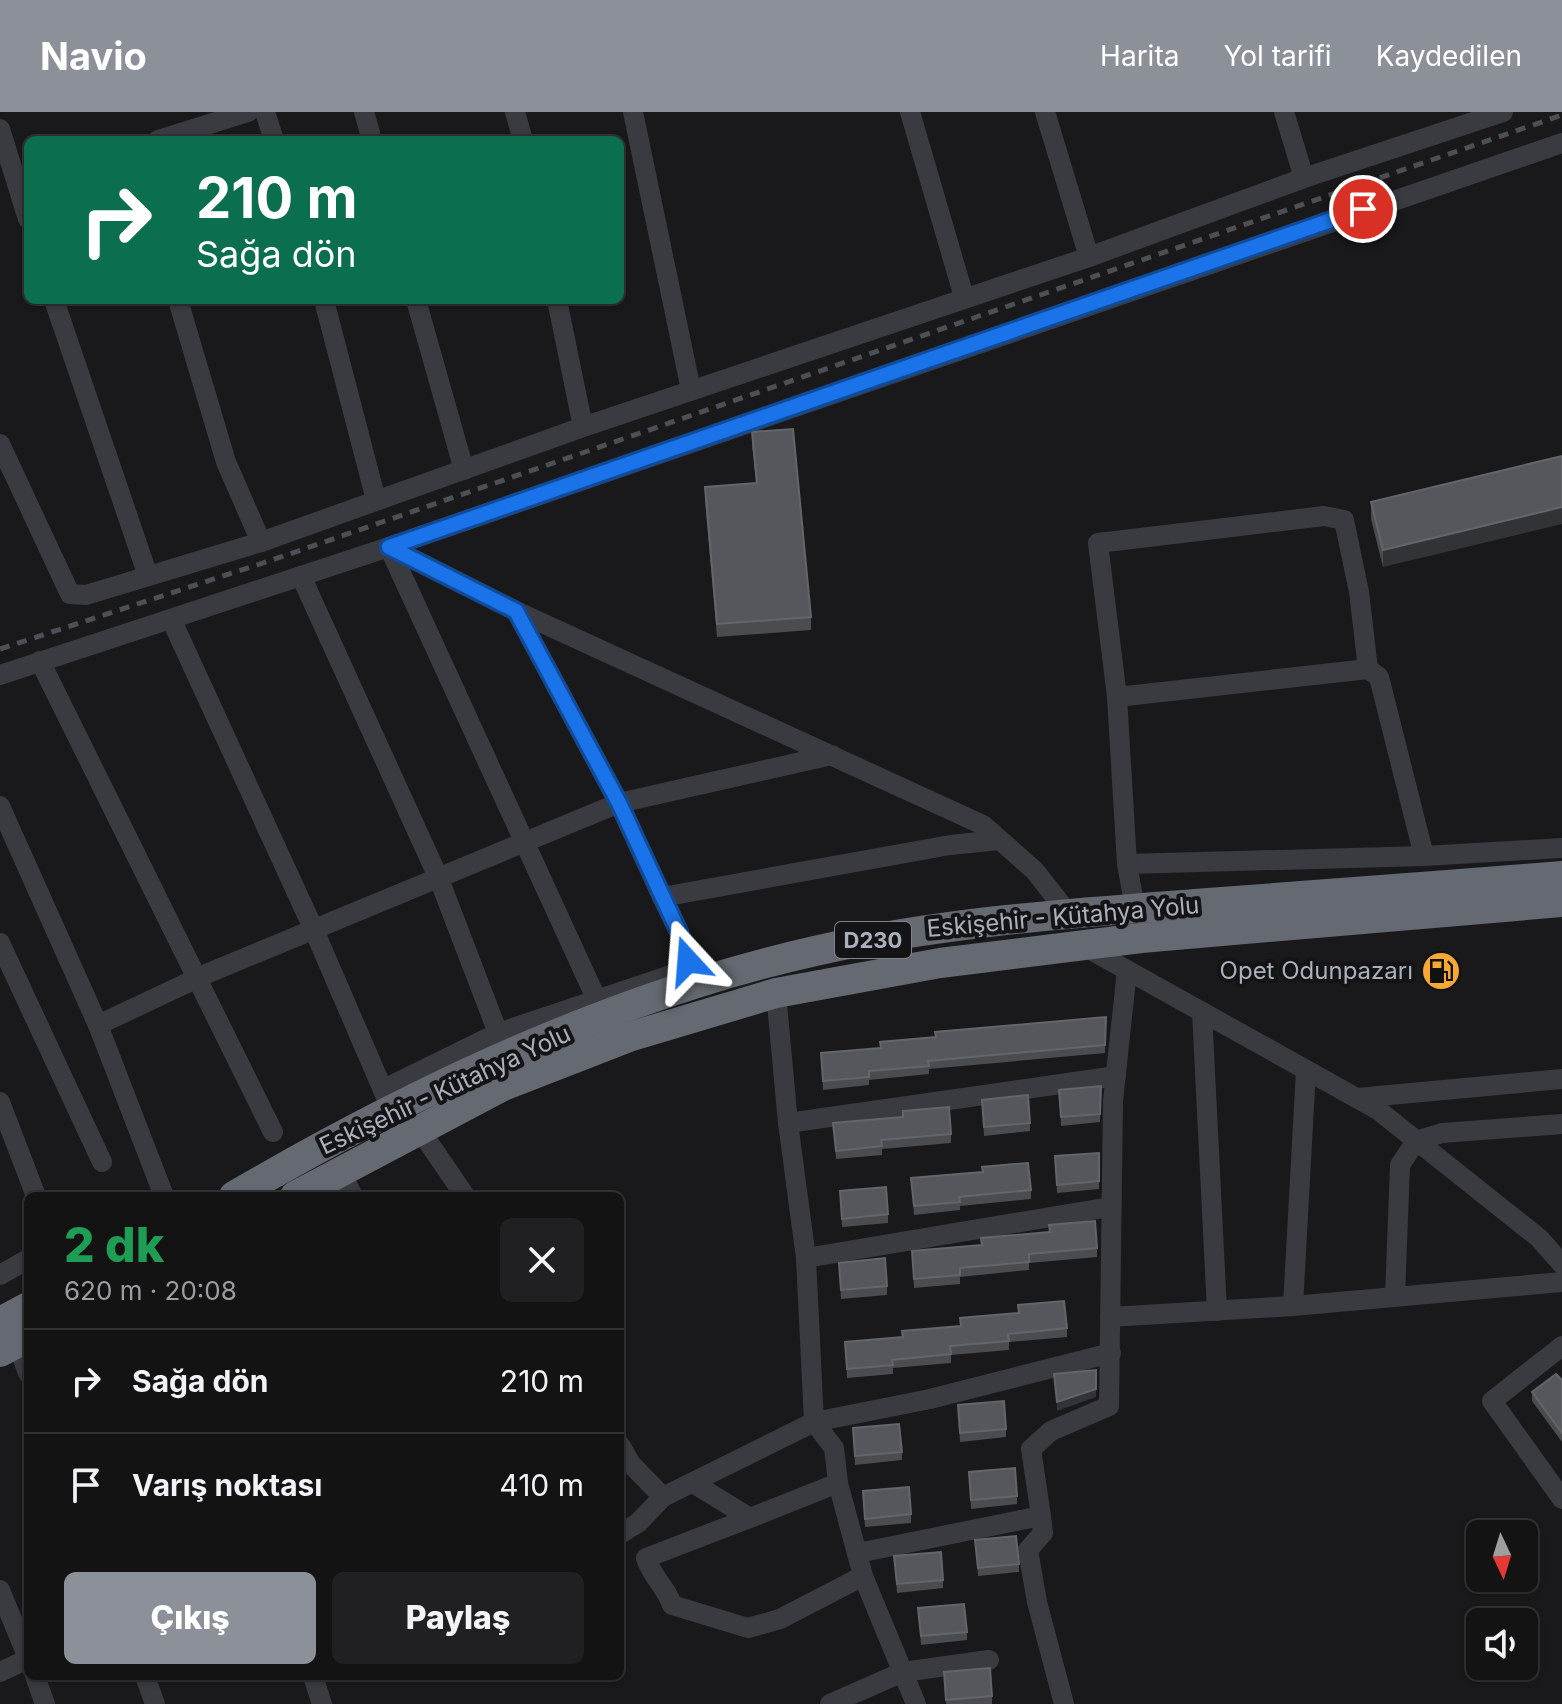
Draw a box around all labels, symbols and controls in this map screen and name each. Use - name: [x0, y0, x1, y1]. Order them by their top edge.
- text: Navio: [40, 33, 147, 79]
- text: Harita: [1100, 39, 1179, 73]
- text: Yol tarifi: [1223, 39, 1332, 73]
- text: Kaydedilen: [1376, 39, 1522, 73]
- text: 210 m: [196, 164, 358, 232]
- icon: right: [64, 168, 168, 272]
- pin: [1329, 175, 1397, 243]
- icon: arrive: [1341, 187, 1385, 231]
- text: Sağa dön: [196, 232, 357, 276]
- street label: Eskişehir - Kütahya Yolu: [925, 890, 1200, 943]
- position arrow: [646, 919, 730, 1003]
- road number: D230: [835, 922, 911, 958]
- fuel station icon: Opet Odunpazarı: [1420, 950, 1462, 992]
- place label: Opet Odunpazarı: [1220, 956, 1413, 985]
- street label: Eskişehir - Kütahya Yolu: [315, 1019, 575, 1160]
- text: 2 dk: [64, 1215, 164, 1274]
- button: close: [500, 1218, 584, 1302]
- text: 620 m · 20:08: [64, 1275, 237, 1306]
- icon: right: [64, 1359, 108, 1403]
- text: Sağa dön: [132, 1363, 269, 1399]
- text: 210 m: [500, 1363, 584, 1399]
- icon: arrive: [64, 1463, 108, 1507]
- text: Varış noktası: [132, 1467, 322, 1503]
- text: 410 m: [499, 1467, 584, 1503]
- north arrow: [1466, 1520, 1538, 1592]
- map controls: [1466, 1520, 1538, 1680]
- button: Çıkış: [64, 1572, 316, 1664]
- button: Paylaş: [332, 1572, 584, 1664]
- button: sound: [1466, 1608, 1538, 1680]

